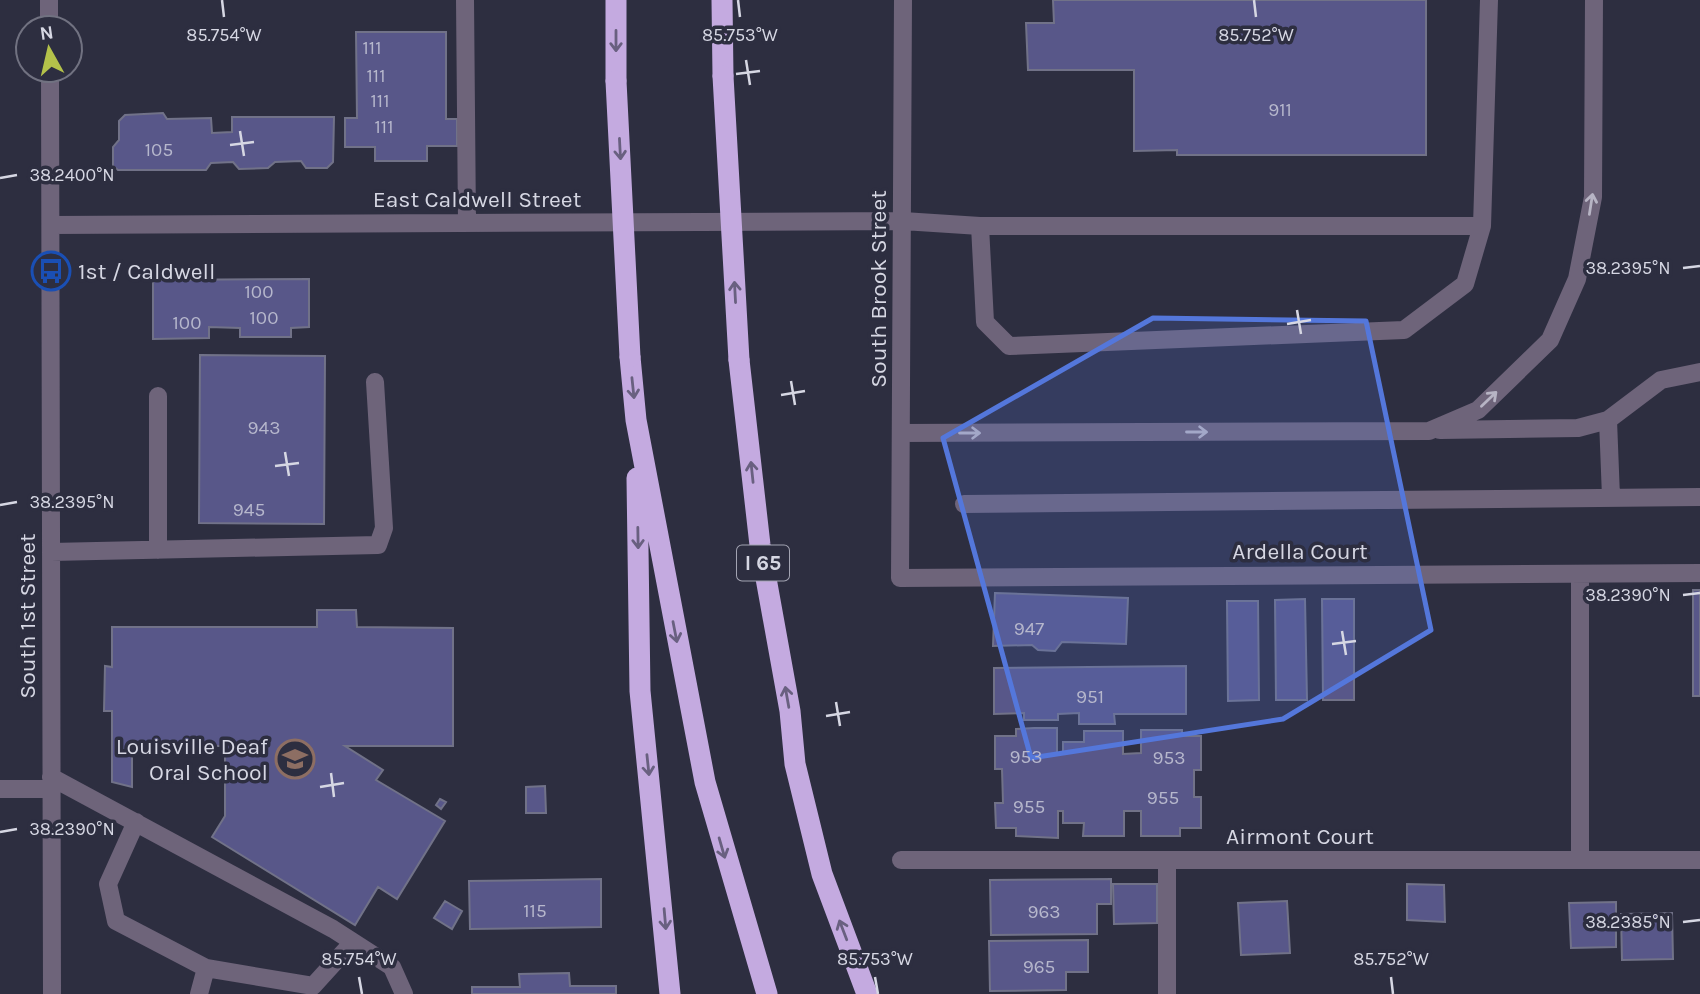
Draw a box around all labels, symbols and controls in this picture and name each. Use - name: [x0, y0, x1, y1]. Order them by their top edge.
- north arrow: [14, 14, 84, 84]
- text: N: [38, 21, 55, 45]
- text: 85.754°W: [186, 24, 262, 46]
- text: 85.753°W: [702, 24, 778, 46]
- text: 85.752°W: [1218, 24, 1294, 46]
- one-way arrow: [609, 29, 623, 52]
- house number: 111: [363, 37, 381, 59]
- house number: 111: [367, 65, 385, 87]
- house number: 111: [371, 90, 389, 112]
- house number: 911: [1268, 99, 1292, 121]
- house number: 111: [375, 116, 393, 138]
- one-way arrow: [613, 138, 626, 161]
- house number: 105: [145, 139, 173, 161]
- text: 38.2400°N: [29, 164, 115, 186]
- street label: East Caldwell Street: [373, 186, 582, 213]
- street label: South Brook Street: [865, 190, 892, 388]
- one-way arrow: [1585, 193, 1598, 216]
- bus stop icon: 1st / Caldwell: [30, 250, 72, 292]
- text: 38.2395°N: [1585, 257, 1671, 279]
- place label: 1st / Caldwell: [78, 258, 215, 285]
- house number: 100: [245, 281, 273, 303]
- one-way arrow: [728, 281, 741, 304]
- house number: 100: [250, 307, 278, 329]
- house number: 100: [173, 312, 201, 334]
- one-way arrow: [627, 377, 640, 399]
- one-way arrow: [1481, 390, 1498, 407]
- house number: 943: [248, 417, 280, 439]
- one-way arrow: [1185, 425, 1208, 439]
- one-way arrow: [958, 426, 981, 440]
- one-way arrow: [745, 461, 758, 484]
- text: 38.2395°N: [29, 491, 115, 513]
- house number: 945: [233, 499, 265, 521]
- one-way arrow: [631, 526, 645, 549]
- street label: South 1st Street: [14, 533, 41, 699]
- street label: Ardella Court: [1232, 538, 1368, 565]
- road number: I 65: [737, 546, 789, 580]
- text: 38.2390°N: [1585, 584, 1671, 606]
- house number: 947: [1014, 618, 1044, 640]
- one-way arrow: [669, 620, 683, 643]
- one-way arrow: [780, 686, 793, 709]
- house number: 951: [1076, 686, 1104, 708]
- place label: Louisville Deaf Oral School: [116, 733, 268, 786]
- school or university icon: Louisville Deaf Oral School: [274, 738, 316, 780]
- house number: 953: [1010, 746, 1042, 768]
- house number: 953: [1153, 747, 1185, 769]
- one-way arrow: [642, 753, 655, 775]
- house number: 955: [1147, 787, 1179, 809]
- house number: 955: [1013, 796, 1045, 818]
- text: 38.2390°N: [29, 818, 115, 840]
- street label: Airmont Court: [1226, 823, 1374, 850]
- one-way arrow: [717, 836, 730, 858]
- house number: 115: [523, 900, 547, 922]
- house number: 963: [1027, 901, 1061, 923]
- one-way arrow: [658, 908, 671, 930]
- text: 38.2385°N: [1585, 911, 1671, 933]
- one-way arrow: [836, 920, 848, 942]
- text: 85.754°W: [321, 948, 397, 970]
- text: 85.753°W: [837, 948, 913, 970]
- text: 85.752°W: [1353, 948, 1429, 970]
- house number: 965: [1023, 956, 1055, 978]

